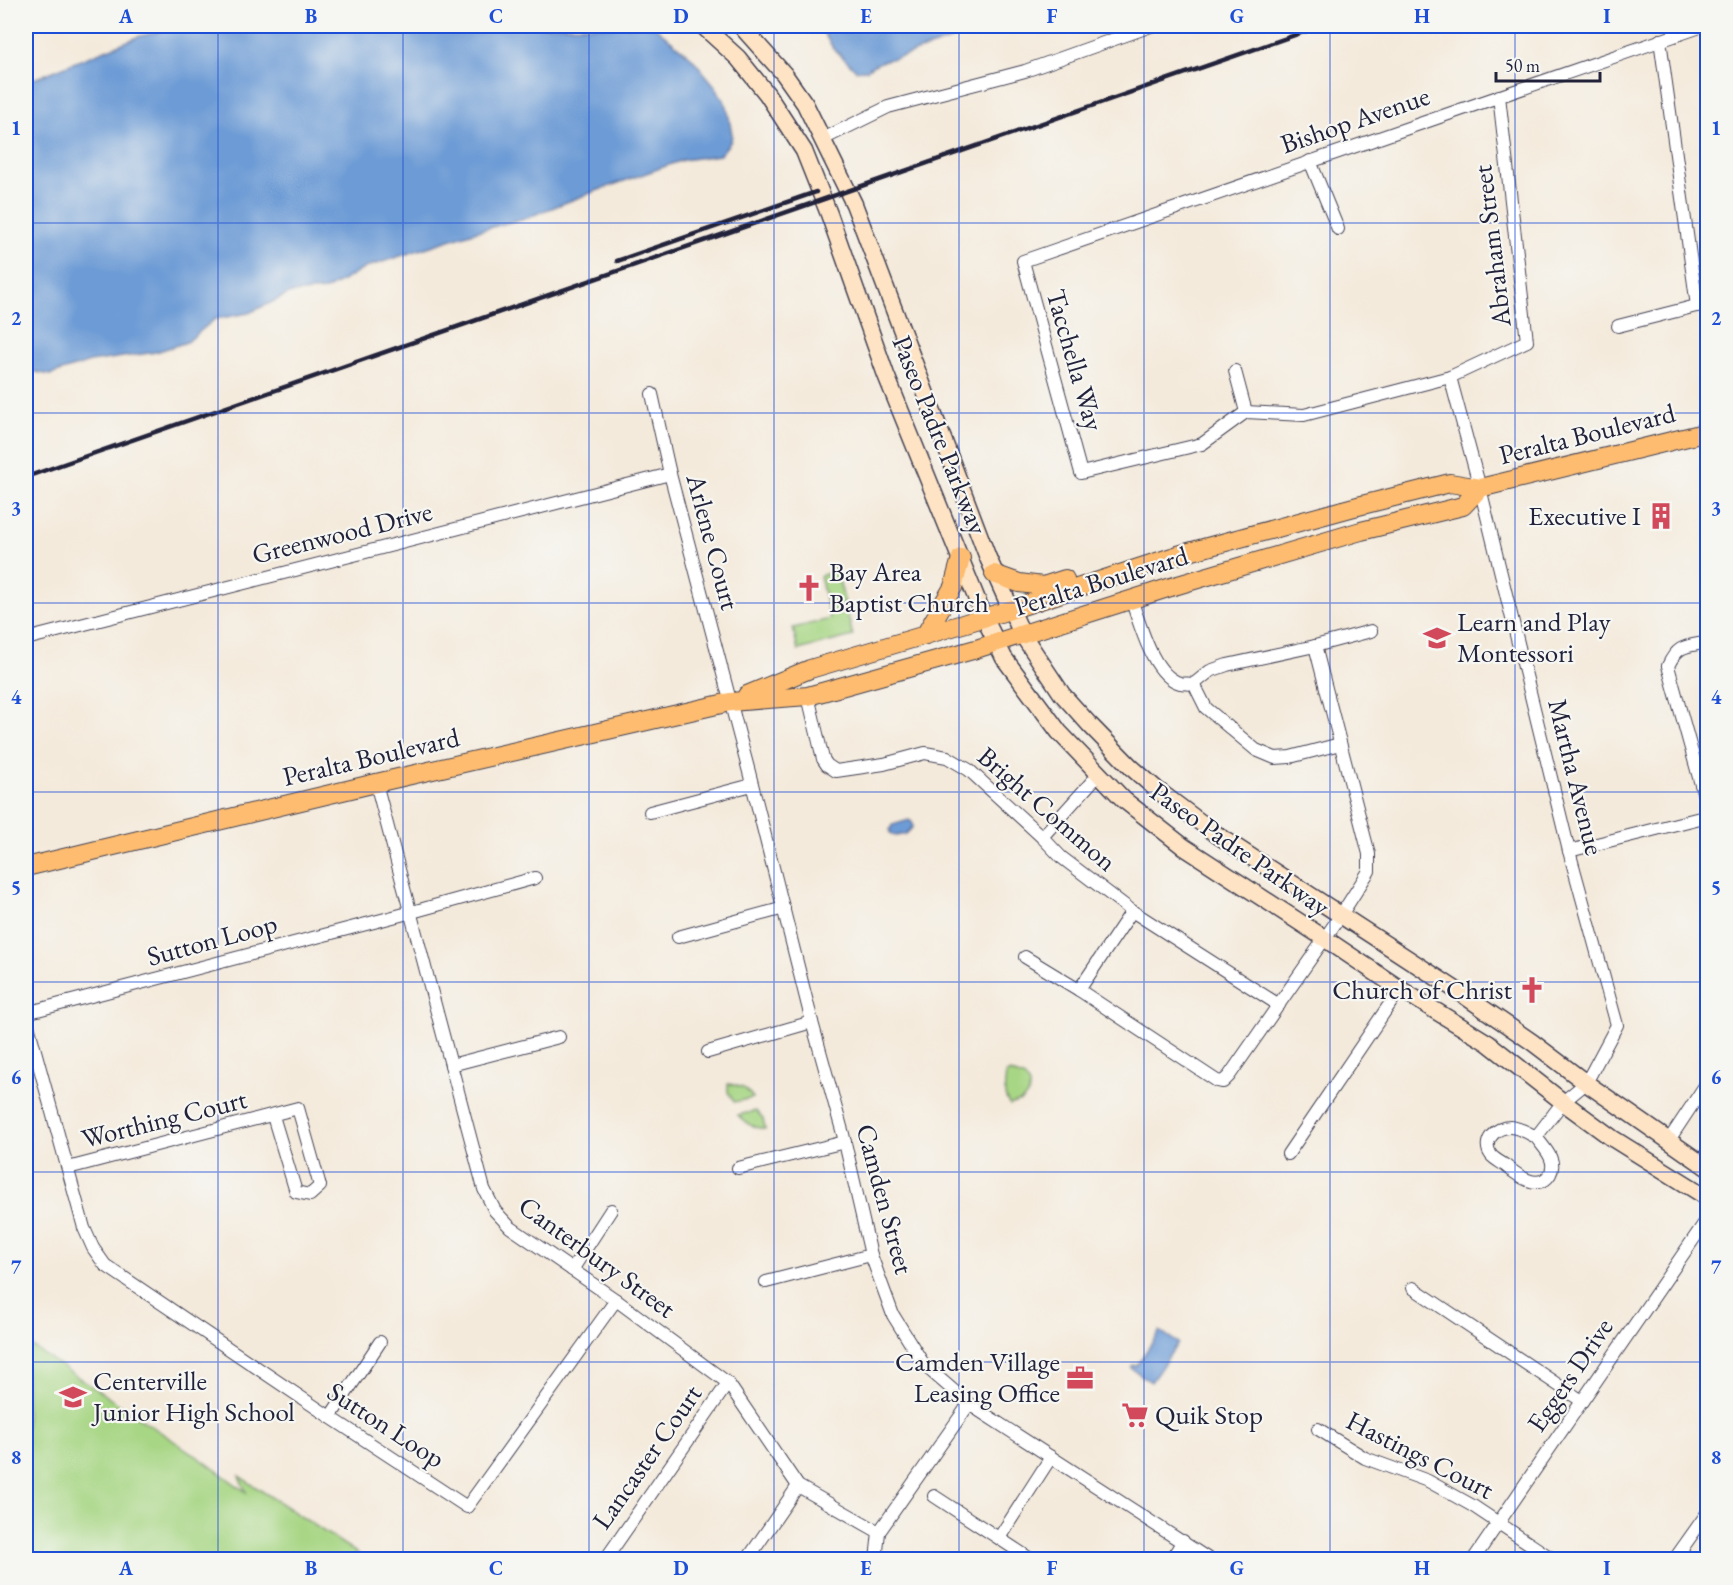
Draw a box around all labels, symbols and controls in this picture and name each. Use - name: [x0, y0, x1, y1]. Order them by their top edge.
- text: A: [118, 3, 134, 29]
- text: B: [305, 3, 317, 29]
- text: C: [489, 3, 503, 29]
- text: D: [673, 3, 689, 29]
- text: E: [860, 3, 872, 29]
- text: F: [1047, 3, 1058, 29]
- text: G: [1230, 3, 1244, 29]
- text: H: [1414, 3, 1430, 29]
- text: I: [1603, 3, 1611, 29]
- scale bar: [1496, 45, 1600, 83]
- text: 50 m: [1505, 54, 1540, 77]
- street label: Bishop Avenue: [1276, 78, 1434, 161]
- text: 1: [11, 115, 21, 141]
- text: 1: [1711, 115, 1721, 141]
- street label: Abraham Street: [1464, 163, 1519, 330]
- street label: Tacchella Way: [1039, 285, 1112, 435]
- text: 2: [11, 305, 22, 331]
- text: 2: [1711, 305, 1722, 331]
- street label: Paseo Padre Parkway: [885, 330, 996, 540]
- street label: Peralta Boulevard: [1495, 395, 1679, 472]
- street label: Arlene Court: [678, 469, 749, 614]
- street label: Greenwood Drive: [248, 493, 436, 572]
- text: 3: [11, 495, 21, 521]
- text: 3: [1711, 495, 1721, 521]
- place label: Executive I: [1528, 498, 1641, 533]
- building icon: Executive I: [1646, 501, 1676, 531]
- street label: Peralta Boulevard: [1010, 537, 1193, 624]
- place label: Bay Area Baptist Church: [829, 554, 989, 620]
- church icon: Bay Area Baptist Church: [794, 573, 824, 603]
- place label: Learn and Play Montessori: [1457, 604, 1611, 670]
- school or university icon: Learn and Play Montessori: [1422, 623, 1452, 653]
- text: 4: [11, 684, 22, 710]
- text: 4: [1711, 684, 1722, 710]
- street label: Martha Avenue: [1540, 695, 1613, 859]
- street label: Peralta Boulevard: [279, 719, 463, 794]
- street label: Bright Common: [970, 739, 1124, 879]
- street label: Paseo Padre Parkway: [1144, 774, 1337, 924]
- text: 5: [11, 874, 21, 900]
- text: 5: [1711, 874, 1721, 900]
- street label: Sutton Loop: [143, 905, 281, 974]
- place label: Church of Christ: [1332, 972, 1513, 1007]
- church icon: Church of Christ: [1517, 975, 1547, 1005]
- text: 6: [11, 1064, 22, 1090]
- text: 6: [1711, 1064, 1722, 1090]
- street label: Worthing Court: [78, 1081, 251, 1156]
- street label: Camden Street: [849, 1120, 922, 1278]
- street label: Canterbury Street: [512, 1188, 683, 1326]
- text: 7: [11, 1254, 22, 1280]
- text: 7: [1711, 1254, 1722, 1280]
- street label: Eggers Drive: [1519, 1311, 1620, 1438]
- place label: Camden Village Leasing Office: [895, 1344, 1060, 1410]
- place label: Centerville Junior High School: [91, 1363, 295, 1429]
- office icon: Camden Village Leasing Office: [1065, 1363, 1095, 1393]
- street label: Sutton Loop: [321, 1374, 452, 1476]
- street label: Lancaster Court: [584, 1377, 710, 1536]
- school or university icon: Centerville Junior High School: [58, 1382, 88, 1412]
- place label: Quik Stop: [1155, 1397, 1263, 1432]
- supermarket icon: Quik Stop: [1120, 1400, 1150, 1430]
- street label: Hastings Court: [1341, 1402, 1500, 1507]
- text: 8: [11, 1444, 21, 1470]
- text: 8: [1711, 1444, 1721, 1470]
- text: A: [118, 1555, 134, 1581]
- text: B: [305, 1555, 317, 1581]
- text: C: [489, 1555, 503, 1581]
- text: D: [673, 1555, 689, 1581]
- text: E: [860, 1555, 872, 1581]
- text: F: [1047, 1555, 1058, 1581]
- text: G: [1230, 1555, 1244, 1581]
- text: H: [1414, 1555, 1430, 1581]
- text: I: [1603, 1555, 1611, 1581]

